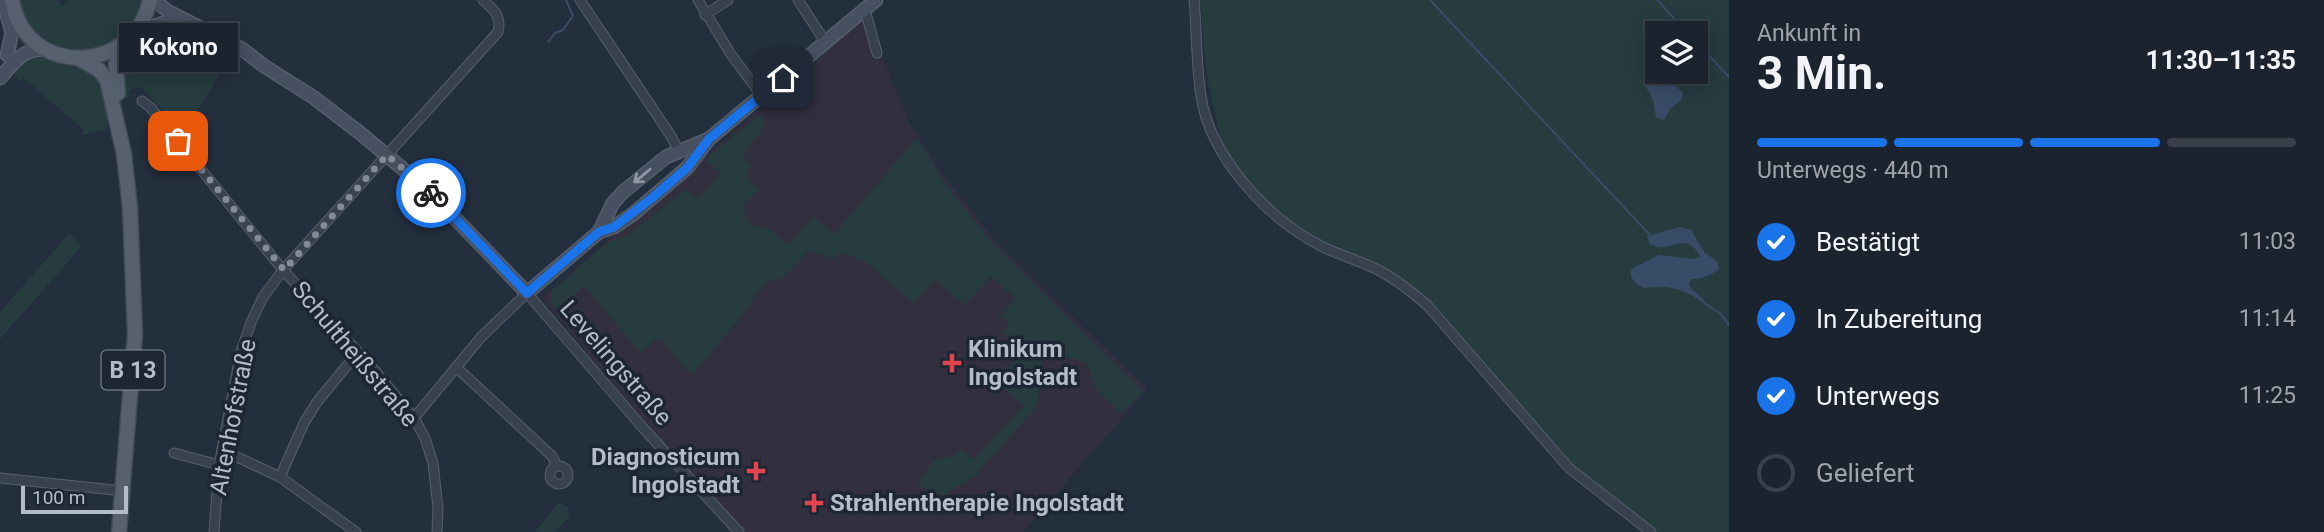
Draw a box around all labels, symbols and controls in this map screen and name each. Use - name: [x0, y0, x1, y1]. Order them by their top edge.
- text: Ankunft in: [1757, 20, 1861, 47]
- map controls: [1645, 21, 1708, 84]
- button: layers: [1645, 21, 1708, 84]
- callout: Kokono: [118, 22, 238, 71]
- text: Kokono: [139, 34, 218, 61]
- text: 11:30–11:35: [2146, 45, 2296, 75]
- text: 3 Min.: [1757, 46, 1886, 100]
- pin: [753, 48, 813, 108]
- icon: home: [764, 59, 802, 97]
- pin: [148, 111, 208, 171]
- icon: bag: [159, 122, 197, 160]
- text: Unterwegs · 440 m: [1757, 157, 1949, 184]
- courier: [396, 158, 466, 228]
- one-way arrow: [633, 169, 651, 184]
- icon: bike: [412, 174, 450, 212]
- icon: check: [1757, 223, 1795, 261]
- text: Bestätigt: [1816, 227, 1920, 257]
- text: 11:03: [2239, 228, 2296, 255]
- street label: Schultheißstraße: [286, 276, 424, 432]
- street label: Levelingstraße: [554, 295, 678, 431]
- icon: check: [1757, 300, 1795, 338]
- text: In Zubereitung: [1816, 304, 1982, 334]
- text: 11:14: [2239, 305, 2296, 332]
- place label: Klinikum Ingolstadt: [968, 335, 1077, 391]
- street label: Altenhofstraße: [204, 337, 262, 497]
- road number: B 13: [102, 350, 164, 390]
- marker: Klinikum Ingolstadt: [942, 353, 962, 373]
- icon: check: [1757, 377, 1795, 415]
- text: Unterwegs: [1816, 381, 1940, 411]
- text: 11:25: [2239, 382, 2296, 409]
- place label: Diagnosticum Ingolstadt: [591, 443, 740, 499]
- text: Geliefert: [1816, 458, 1914, 488]
- marker: Diagnosticum Ingolstadt: [746, 461, 766, 481]
- scale bar: [21, 483, 128, 515]
- text: 100 m: [32, 486, 85, 509]
- place label: Strahlentherapie Ingolstadt: [830, 489, 1124, 517]
- marker: Strahlentherapie Ingolstadt: [804, 493, 824, 513]

